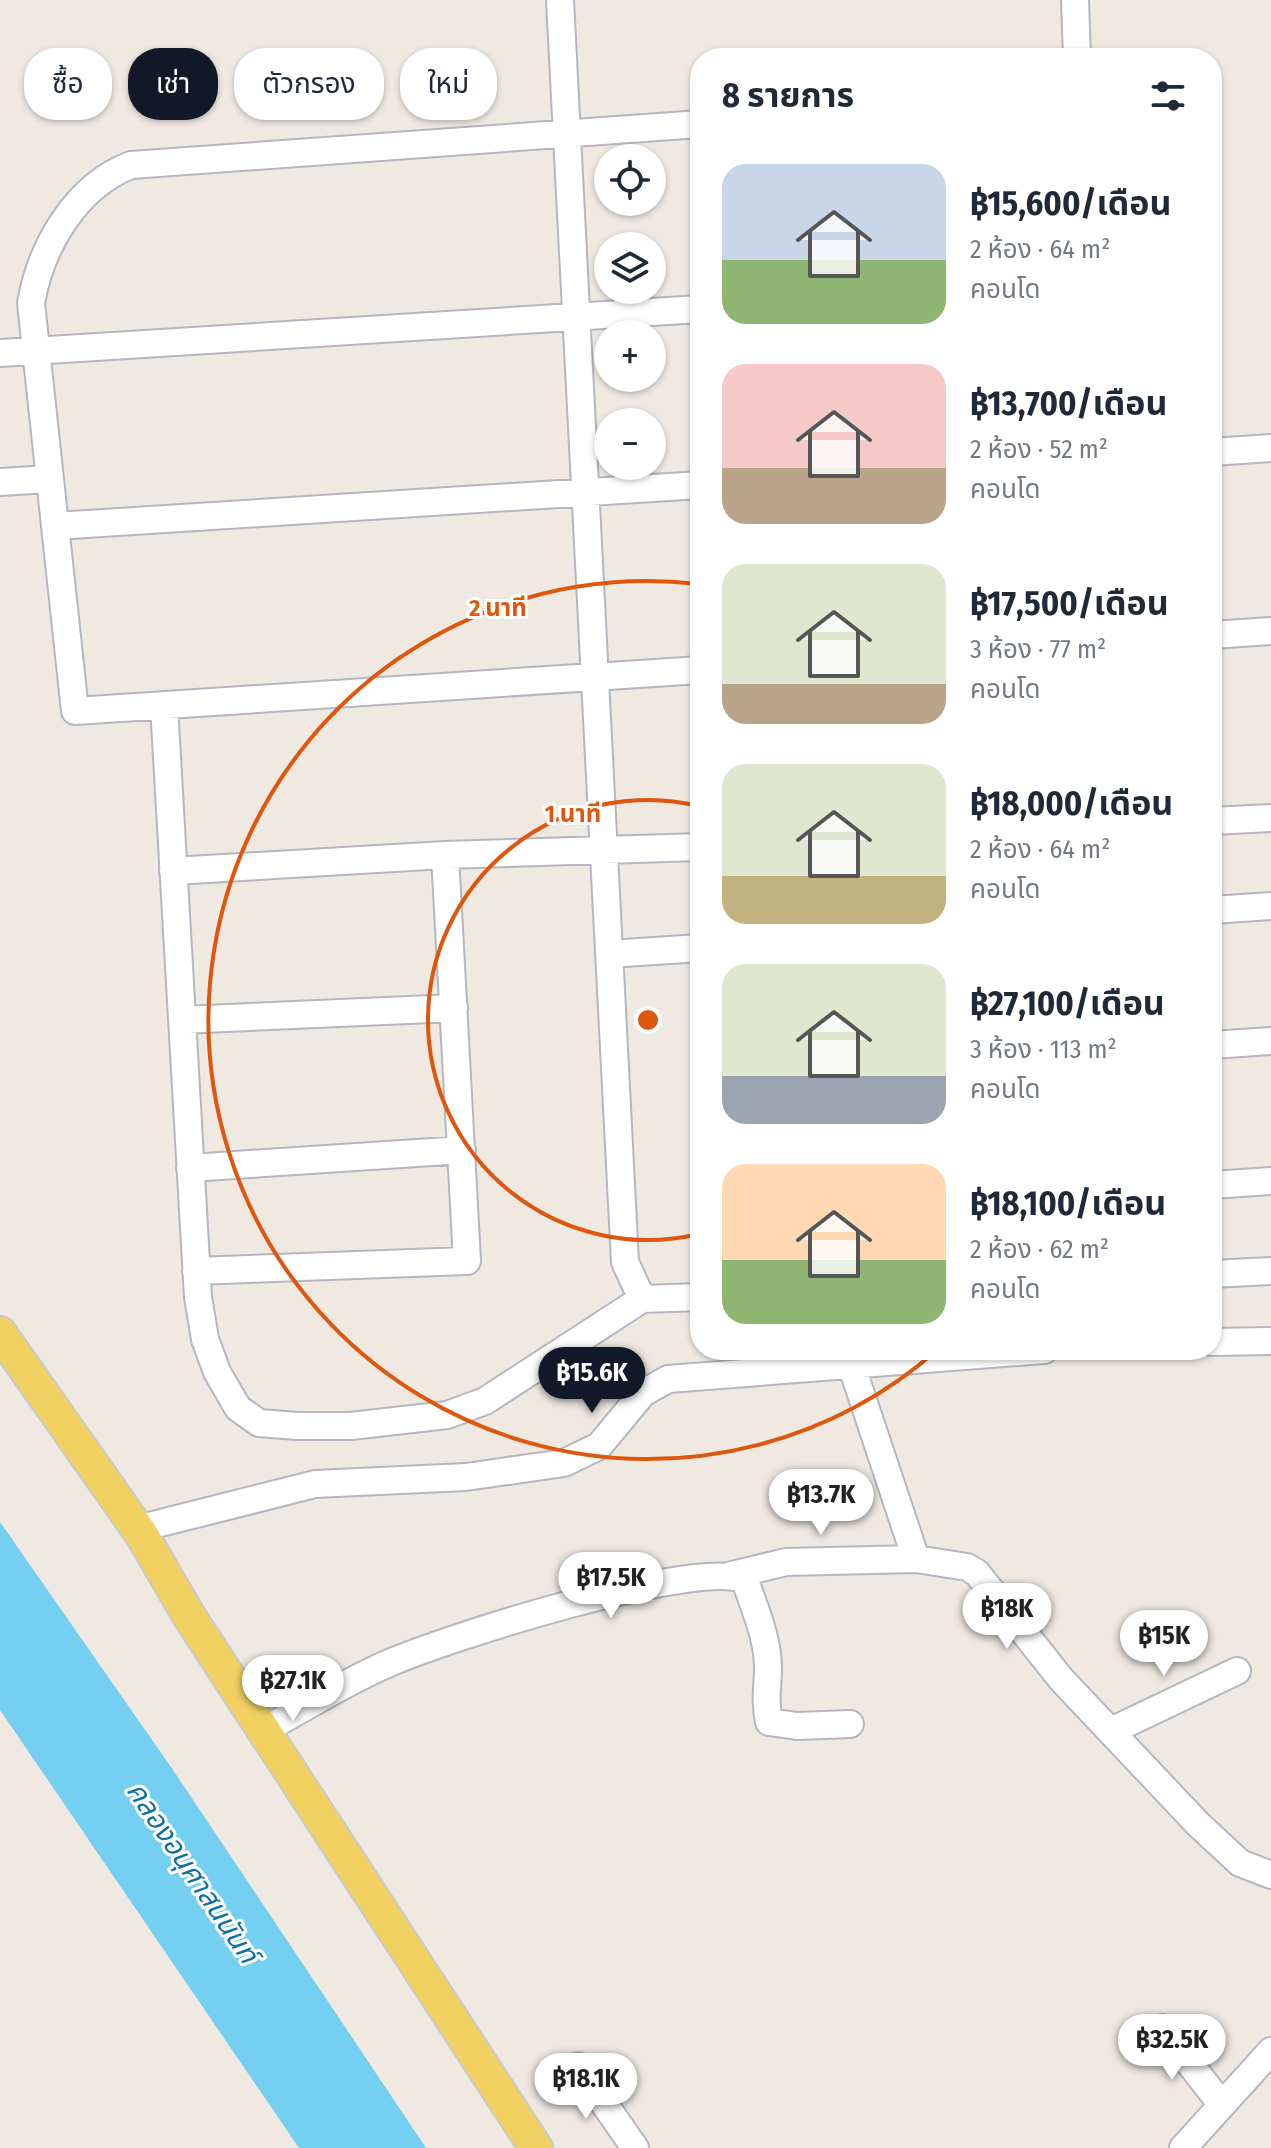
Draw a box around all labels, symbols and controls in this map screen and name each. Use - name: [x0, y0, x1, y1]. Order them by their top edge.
- chip: ซื้อ: [24, 48, 112, 120]
- chip: เช่า: [128, 48, 218, 120]
- chip: ตัวกรอง: [234, 48, 384, 120]
- chip: ใหม่: [400, 48, 497, 120]
- icon: filters: [1146, 74, 1190, 118]
- text: 8 รายการ: [722, 75, 854, 116]
- map controls: [594, 144, 666, 480]
- button: locate: [594, 144, 666, 216]
- text: ฿15,600/เดือน: [970, 183, 1171, 224]
- icon: home: [786, 196, 882, 292]
- button: layers: [594, 232, 666, 304]
- text: 2 ห้อง · 64 m²: [970, 234, 1110, 265]
- text: คอนโด: [970, 274, 1041, 305]
- button: +: [594, 320, 666, 392]
- text: ฿13,700/เดือน: [970, 383, 1167, 424]
- icon: home: [786, 396, 882, 492]
- button: −: [594, 408, 666, 480]
- text: 2 ห้อง · 52 m²: [970, 434, 1108, 465]
- text: คอนโด: [970, 474, 1041, 505]
- text: ฿17,500/เดือน: [970, 583, 1169, 624]
- text: 2 นาที: [468, 594, 527, 622]
- icon: home: [786, 596, 882, 692]
- text: 3 ห้อง · 77 m²: [970, 634, 1106, 665]
- text: คอนโด: [970, 674, 1041, 705]
- text: ฿18,000/เดือน: [970, 783, 1173, 824]
- icon: home: [786, 796, 882, 892]
- text: 1 นาที: [545, 800, 601, 828]
- text: 2 ห้อง · 64 m²: [970, 834, 1110, 865]
- text: คอนโด: [970, 874, 1041, 905]
- text: ฿27,100/เดือน: [970, 983, 1165, 1024]
- icon: home: [786, 996, 882, 1092]
- centre of rings: [634, 1006, 662, 1034]
- text: 3 ห้อง · 113 m²: [970, 1034, 1117, 1065]
- text: คอนโด: [970, 1074, 1041, 1105]
- text: ฿18,100/เดือน: [970, 1183, 1166, 1224]
- icon: home: [786, 1196, 882, 1292]
- text: 2 ห้อง · 62 m²: [970, 1234, 1109, 1265]
- text: คอนโด: [970, 1274, 1041, 1305]
- pin: ฿15.6K: [527, 1347, 657, 1415]
- text: ฿15.6K: [556, 1357, 628, 1388]
- pin: ฿13.7K: [756, 1469, 886, 1537]
- text: ฿13.7K: [787, 1479, 855, 1510]
- pin: ฿17.5K: [546, 1552, 676, 1620]
- text: ฿17.5K: [576, 1562, 646, 1593]
- pin: ฿18K: [960, 1583, 1054, 1651]
- text: ฿18K: [981, 1593, 1033, 1624]
- pin: ฿15K: [1117, 1610, 1211, 1678]
- text: ฿15K: [1138, 1620, 1190, 1651]
- pin: ฿27.1K: [228, 1655, 358, 1723]
- text: ฿27.1K: [260, 1665, 326, 1696]
- water label: คลองอนุศาสนนันท์: [119, 1776, 268, 1974]
- pin: ฿32.5K: [1107, 2014, 1237, 2082]
- text: ฿32.5K: [1136, 2024, 1208, 2055]
- pin: ฿18.1K: [521, 2053, 651, 2121]
- text: ฿18.1K: [552, 2063, 620, 2094]

